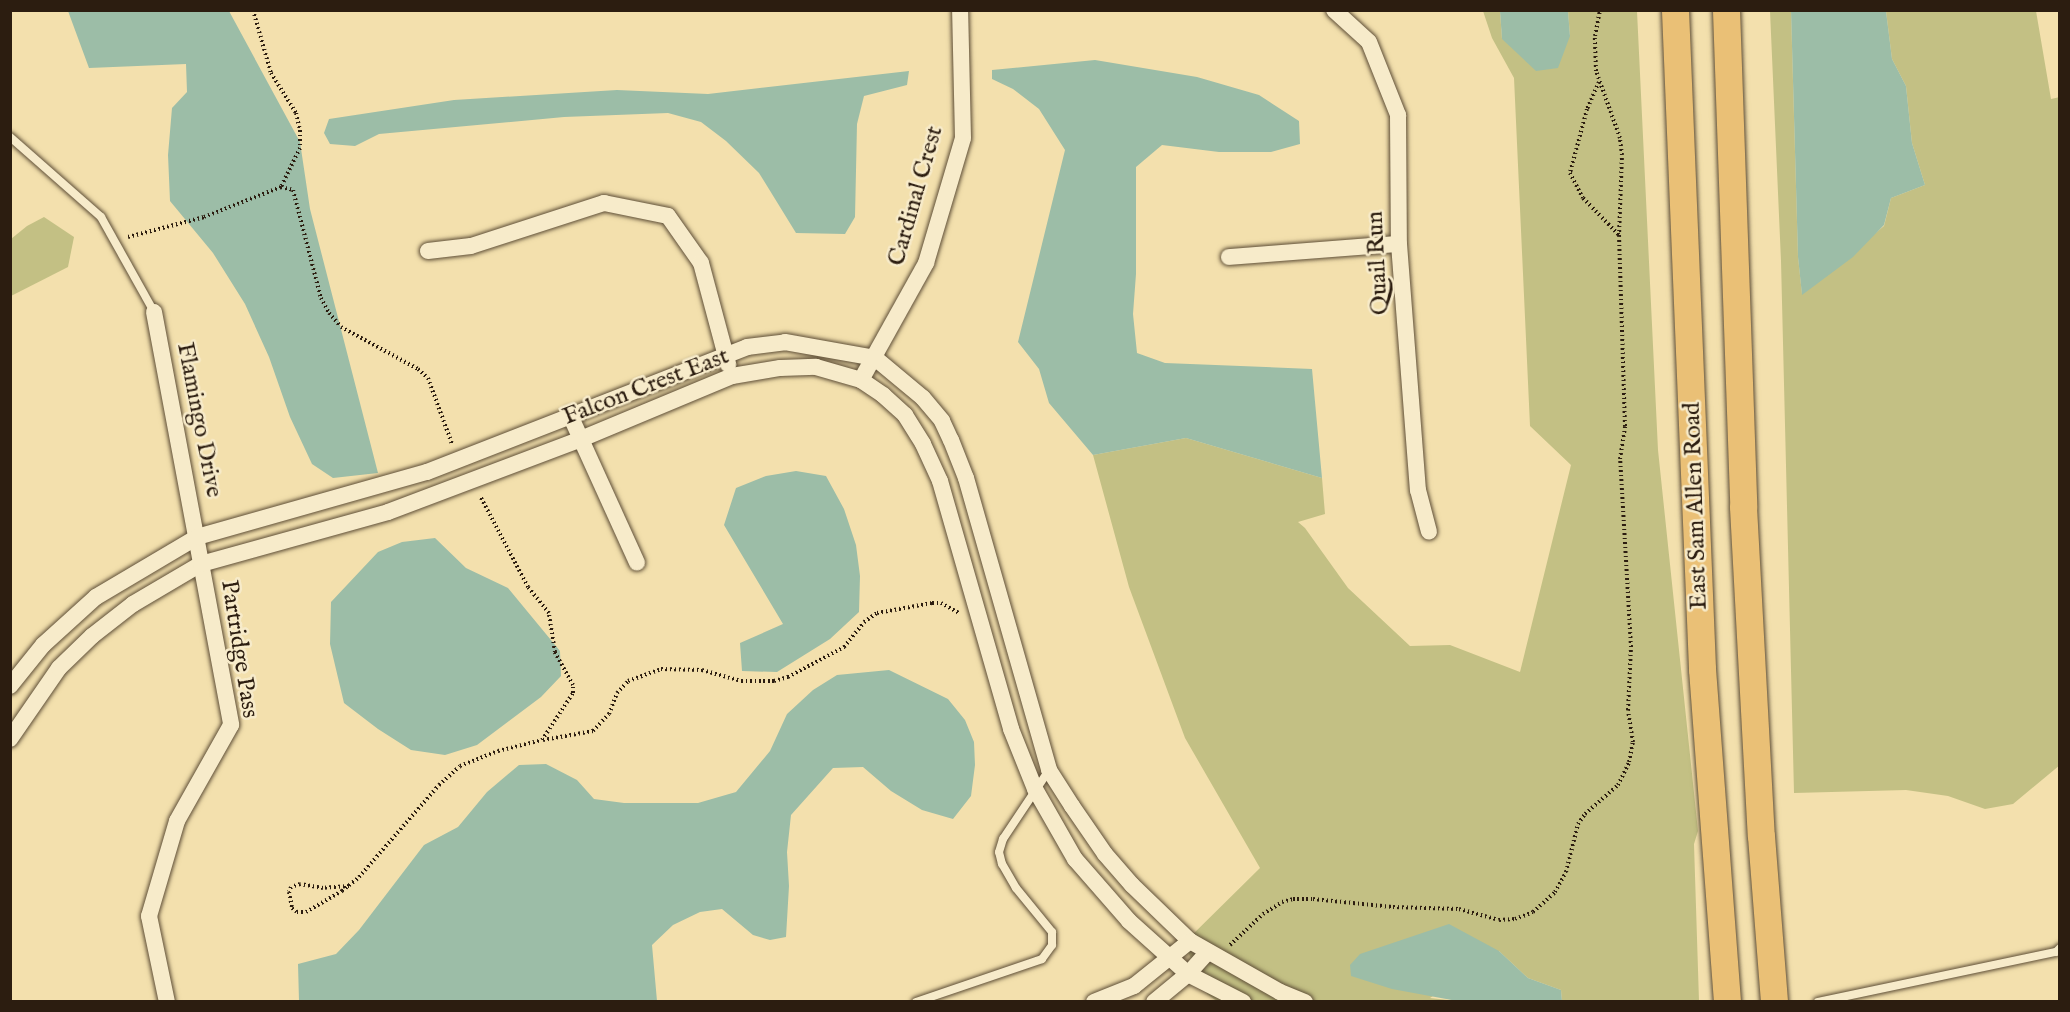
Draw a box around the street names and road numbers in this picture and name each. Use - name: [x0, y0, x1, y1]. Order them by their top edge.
- street label: Cardinal Crest: [882, 123, 950, 269]
- street label: Quail Run: [1361, 210, 1395, 316]
- street label: Flamingo Drive: [170, 340, 228, 500]
- street label: Falcon Crest East: [559, 342, 733, 432]
- street label: East Sam Allen Road: [1678, 402, 1714, 610]
- street label: Partridge Pass: [214, 578, 264, 720]

